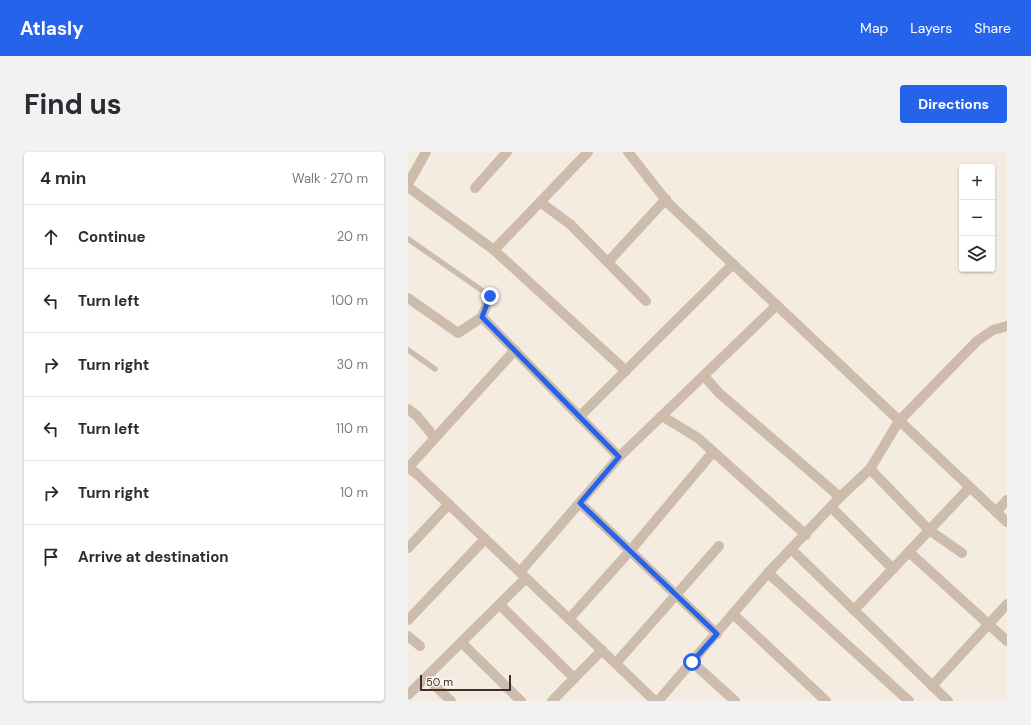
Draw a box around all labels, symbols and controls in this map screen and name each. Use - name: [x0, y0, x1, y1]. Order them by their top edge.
- text: Atlasly: [20, 16, 84, 41]
- text: Map: [860, 19, 888, 37]
- text: Layers: [910, 19, 952, 37]
- text: Share: [974, 19, 1011, 37]
- button: Directions: [900, 85, 1007, 123]
- text: Find us: [24, 86, 122, 123]
- map controls: [959, 164, 995, 272]
- button: +: [959, 164, 995, 200]
- text: 4 min: [40, 167, 86, 189]
- text: Walk · 270 m: [292, 170, 368, 187]
- button: −: [959, 200, 995, 236]
- icon: ahead: [40, 226, 62, 248]
- text: Continue: [78, 227, 146, 247]
- text: 20 m: [337, 228, 368, 245]
- button: layers: [959, 236, 995, 272]
- route end: [481, 287, 499, 305]
- icon: left: [40, 290, 62, 312]
- text: Turn left: [78, 291, 139, 311]
- text: 100 m: [331, 292, 368, 309]
- icon: right: [40, 354, 62, 376]
- text: Turn right: [78, 355, 149, 375]
- text: 30 m: [336, 356, 368, 373]
- icon: left: [40, 418, 62, 440]
- text: Turn left: [78, 419, 139, 439]
- text: 110 m: [336, 420, 368, 437]
- icon: right: [40, 482, 62, 504]
- text: Turn right: [78, 483, 149, 503]
- text: 10 m: [340, 484, 368, 501]
- icon: arrive: [40, 546, 62, 568]
- text: Arrive at destination: [78, 547, 229, 567]
- route start: [683, 653, 701, 671]
- scale bar: [420, 673, 511, 692]
- text: 50 m: [426, 675, 453, 689]

